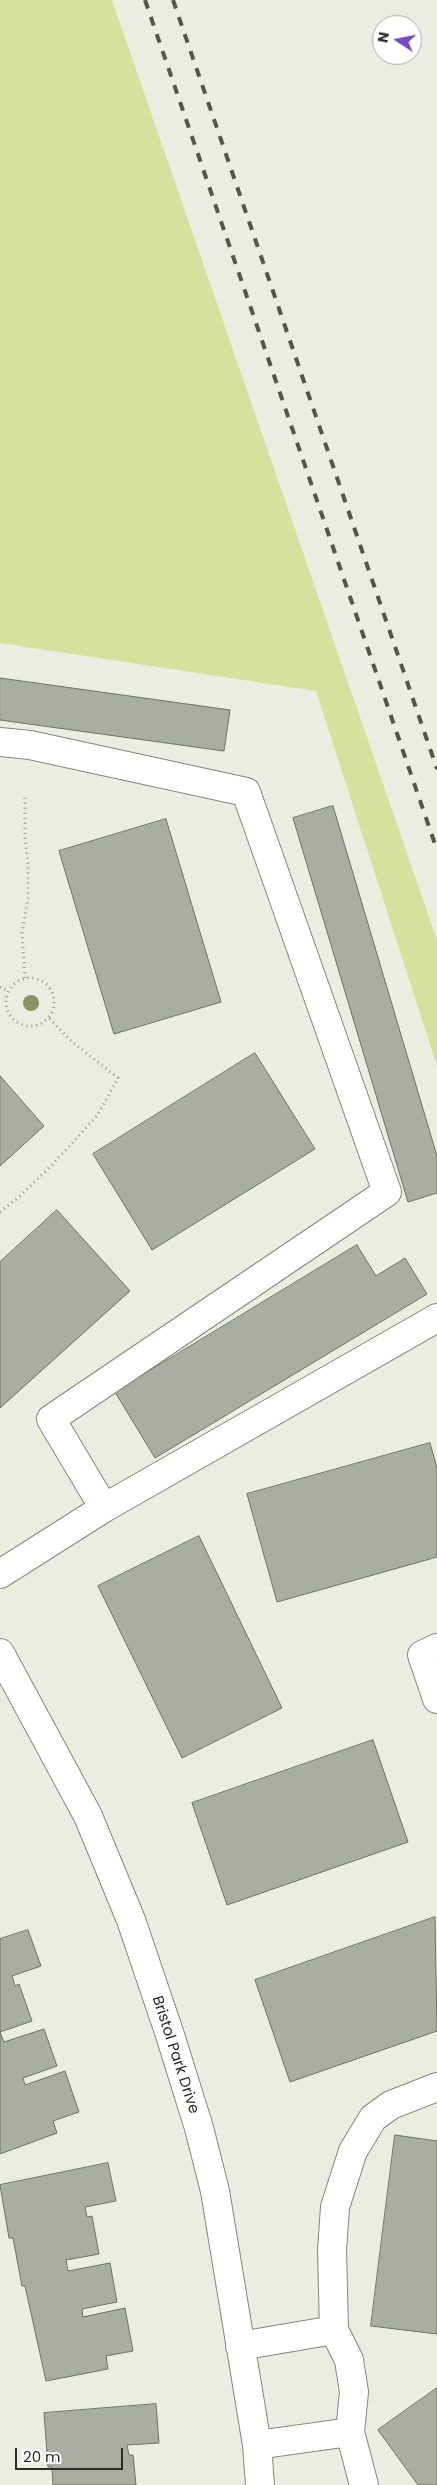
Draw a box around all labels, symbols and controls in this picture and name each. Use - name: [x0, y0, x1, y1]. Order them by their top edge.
- north arrow: [372, 15, 422, 65]
- text: N: [372, 30, 394, 44]
- street label: Bristol Park Drive: [147, 1994, 203, 2116]
- scale bar: [18, 2438, 125, 2470]
- text: 20 m: [23, 2446, 61, 2467]

